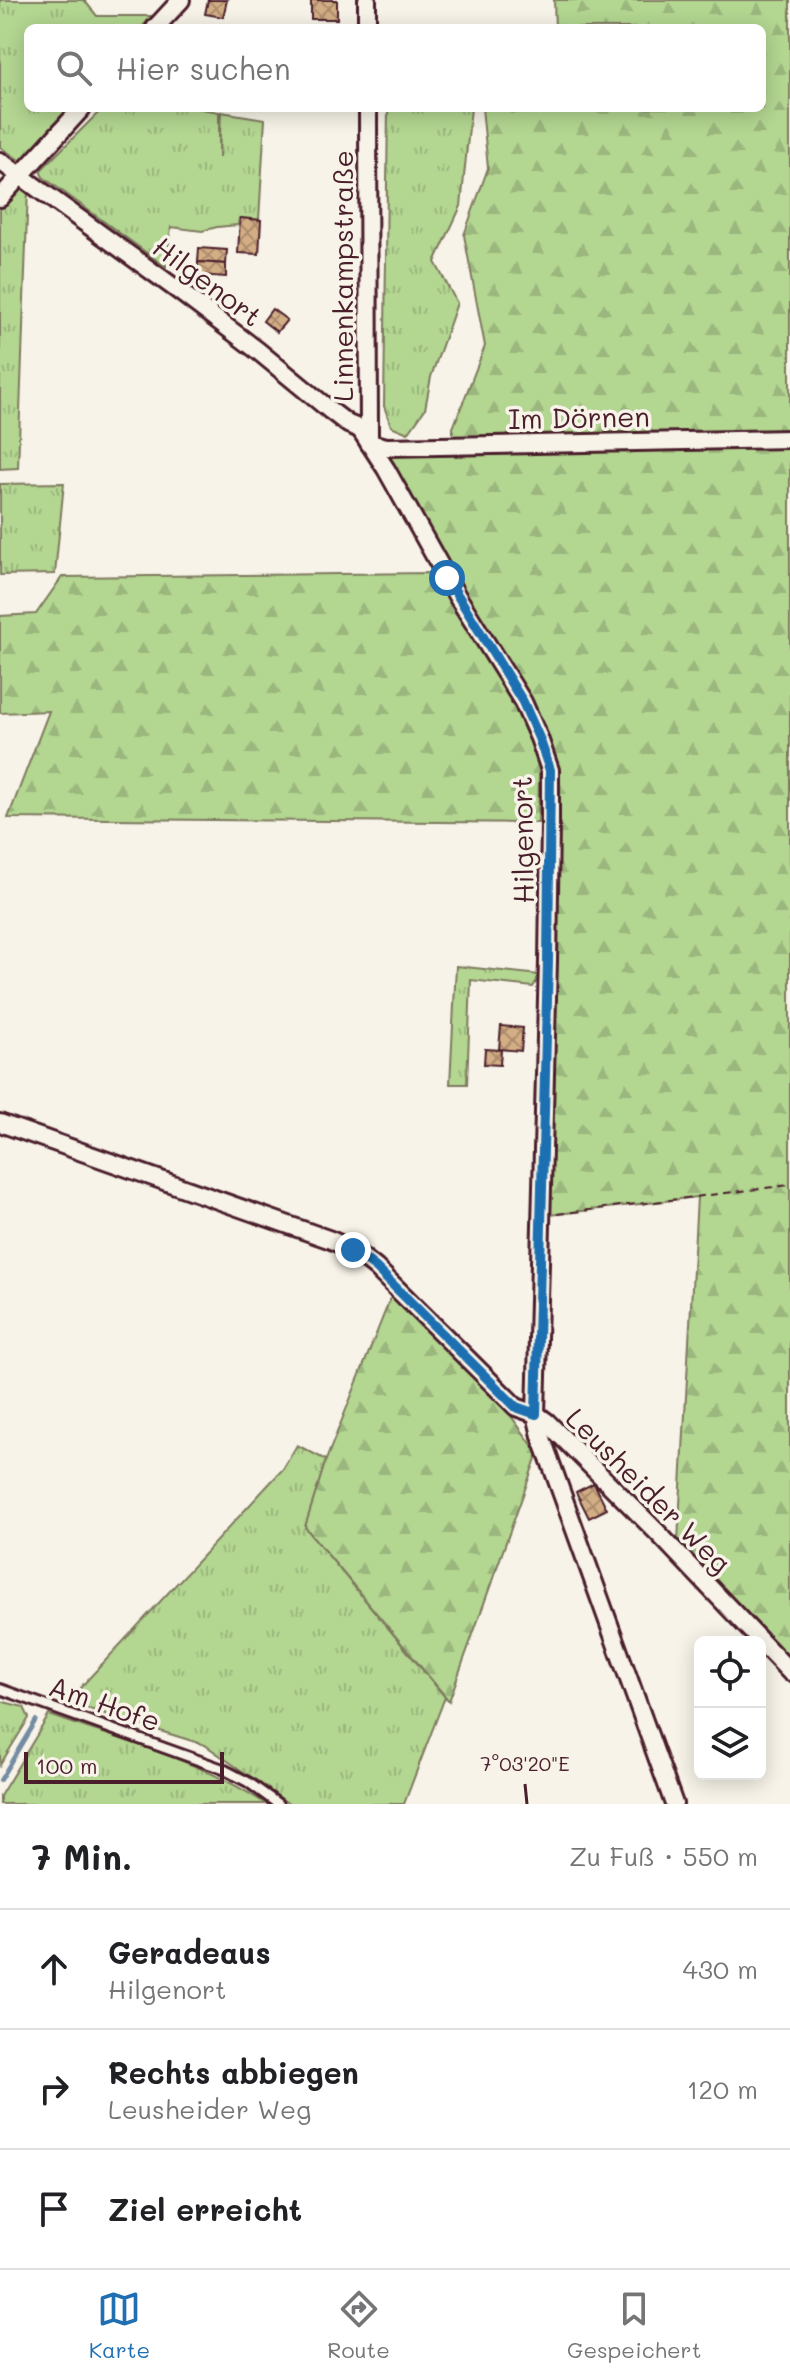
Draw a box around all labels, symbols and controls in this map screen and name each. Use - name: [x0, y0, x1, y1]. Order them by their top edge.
- search box: [24, 24, 766, 112]
- icon: search: [52, 46, 96, 90]
- text: Hier suchen: [116, 48, 291, 88]
- street label: Linnenkampstraße: [324, 150, 360, 402]
- street label: Hilgenort: [146, 228, 270, 334]
- street label: Im Dörnen: [508, 398, 650, 436]
- route start: [429, 560, 465, 596]
- street label: Hilgenort: [503, 776, 541, 904]
- route end: [335, 1232, 371, 1268]
- street label: Leusheider Weg: [559, 1400, 739, 1580]
- map controls: [694, 1636, 766, 1780]
- button: locate: [694, 1636, 766, 1708]
- street label: Am Hofe: [45, 1667, 165, 1739]
- button: layers: [694, 1708, 766, 1780]
- scale bar: [24, 1748, 224, 1784]
- text: 7°03'20"E: [480, 1750, 570, 1776]
- text: 100 m: [36, 1751, 98, 1780]
- text: 7 Min.: [32, 1834, 132, 1879]
- text: Zu Fuß · 550 m: [569, 1839, 758, 1873]
- text: Geradeaus: [108, 1932, 271, 1972]
- icon: ahead: [32, 1947, 76, 1991]
- text: 430 m: [682, 1952, 758, 1986]
- text: Hilgenort: [108, 1972, 227, 2006]
- text: Rechts abbiegen: [108, 2052, 359, 2092]
- icon: right: [32, 2067, 76, 2111]
- text: 120 m: [687, 2072, 758, 2106]
- text: Leusheider Weg: [108, 2092, 311, 2126]
- icon: arrive: [32, 2187, 76, 2231]
- text: Ziel erreicht: [108, 2189, 302, 2229]
- tab: Karte: [89, 2287, 150, 2364]
- tab: Route: [327, 2287, 390, 2364]
- tab: Gespeichert: [567, 2287, 701, 2364]

